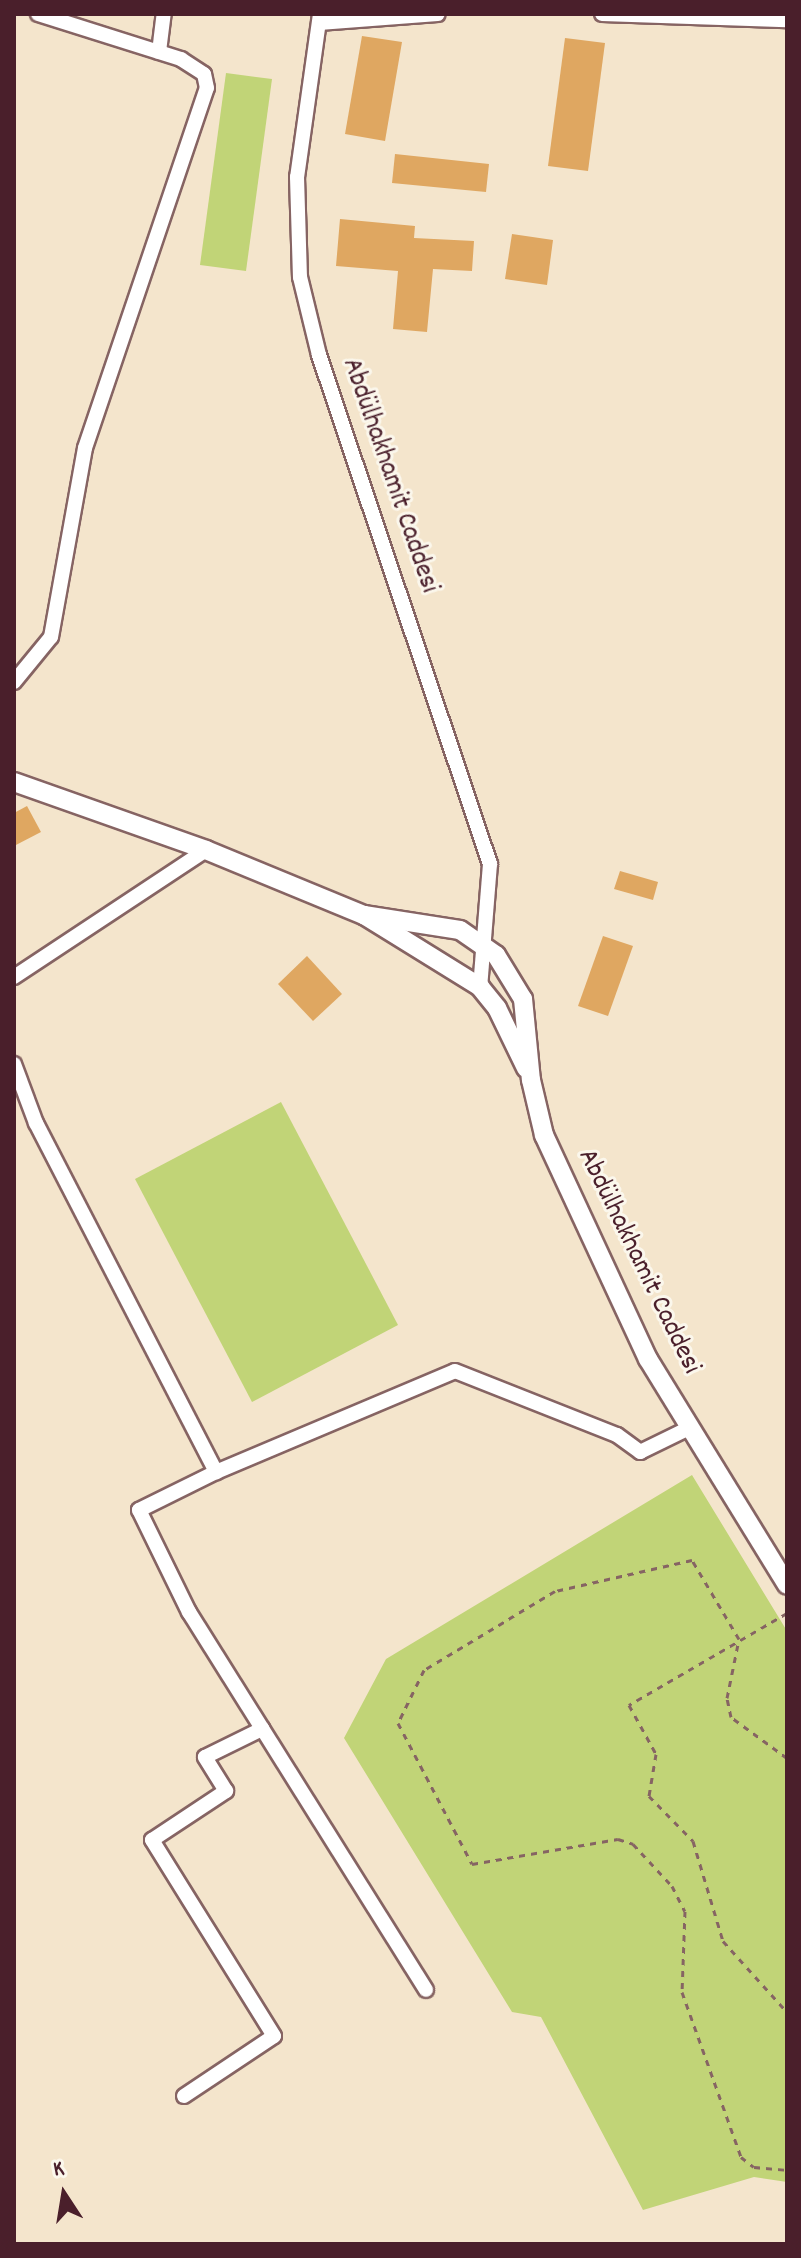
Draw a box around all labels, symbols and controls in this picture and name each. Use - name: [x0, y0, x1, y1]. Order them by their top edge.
- street label: Abdülhakhamit Caddesi: [333, 354, 445, 598]
- street label: Abdülhakhamit Caddesi: [569, 1144, 707, 1380]
- north arrow: [24, 2154, 104, 2234]
- text: K: [51, 2154, 67, 2186]

